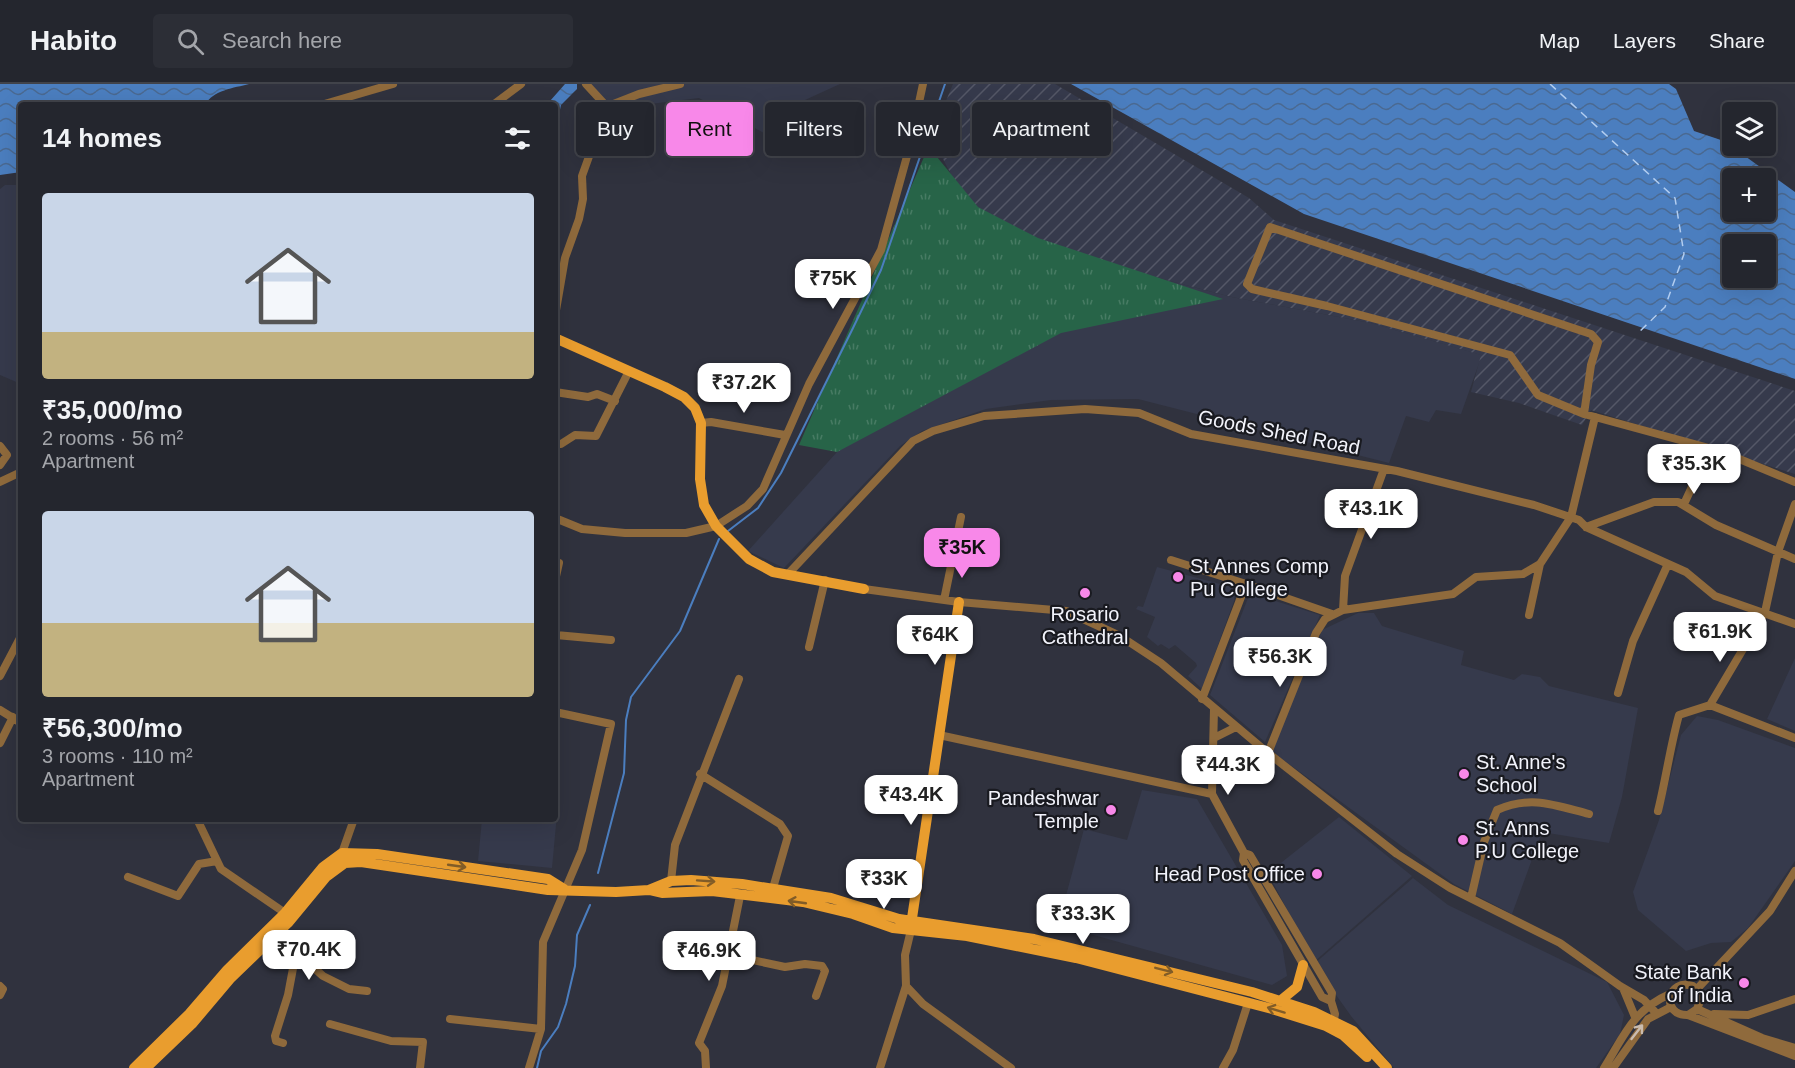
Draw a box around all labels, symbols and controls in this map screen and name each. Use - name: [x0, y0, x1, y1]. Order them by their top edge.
- search box: [153, 14, 573, 68]
- text: Habito: [30, 25, 117, 56]
- icon: search: [174, 25, 207, 58]
- text: Search here: [222, 28, 342, 53]
- text: Map: [1539, 29, 1580, 52]
- text: Layers: [1613, 29, 1676, 52]
- text: Share: [1709, 29, 1765, 52]
- chip: Buy: [576, 102, 654, 156]
- chip: Rent: [666, 102, 753, 156]
- chip: Filters: [765, 102, 864, 156]
- chip: New: [876, 102, 960, 156]
- chip: Apartment: [972, 102, 1111, 156]
- map controls: [1722, 102, 1776, 288]
- button: layers: [1722, 102, 1776, 156]
- icon: filters: [501, 122, 534, 155]
- text: 14 homes: [42, 123, 162, 153]
- button: +: [1722, 168, 1776, 222]
- icon: home: [234, 232, 342, 340]
- button: −: [1722, 234, 1776, 288]
- pin: ₹75K: [797, 259, 869, 310]
- text: ₹75K: [809, 267, 857, 289]
- pin: ₹37.2K: [695, 363, 793, 414]
- text: ₹37.2K: [712, 371, 776, 393]
- text: ₹35,000/mo: [42, 395, 183, 425]
- street label: Goods Shed Road: [1196, 406, 1362, 458]
- text: 2 rooms · 56 m²: [42, 427, 183, 449]
- pin: ₹35.3K: [1645, 444, 1743, 495]
- text: Apartment: [42, 450, 134, 472]
- text: ₹35.3K: [1662, 452, 1726, 474]
- pin: ₹43.1K: [1322, 489, 1420, 540]
- text: ₹43.1K: [1339, 497, 1403, 519]
- pin: ₹35K: [926, 528, 998, 579]
- text: ₹35K: [938, 536, 986, 558]
- icon: home: [234, 550, 342, 658]
- place label: St Annes Comp Pu College: [1190, 555, 1329, 600]
- marker: St Annes Comp Pu College: [1171, 570, 1185, 584]
- marker: Rosario Cathedral: [1078, 586, 1092, 600]
- place label: Rosario Cathedral: [1042, 603, 1128, 648]
- pin: ₹61.9K: [1671, 612, 1769, 663]
- pin: ₹64K: [899, 615, 971, 666]
- text: ₹61.9K: [1688, 620, 1752, 642]
- text: ₹64K: [911, 623, 959, 645]
- pin: ₹56.3K: [1231, 637, 1329, 688]
- text: ₹56.3K: [1248, 645, 1312, 667]
- text: ₹56,300/mo: [42, 713, 183, 743]
- text: 3 rooms · 110 m²: [42, 745, 193, 767]
- pin: ₹44.3K: [1179, 745, 1277, 796]
- place label: St. Anne's School: [1476, 751, 1565, 796]
- text: ₹44.3K: [1196, 753, 1260, 775]
- marker: St. Anne's School: [1457, 767, 1471, 781]
- text: Apartment: [42, 768, 134, 790]
- pin: ₹43.4K: [862, 775, 960, 826]
- text: ₹43.4K: [879, 783, 943, 805]
- place label: Pandeshwar Temple: [988, 787, 1099, 832]
- marker: Pandeshwar Temple: [1104, 803, 1118, 817]
- place label: St. Anns P.U College: [1475, 817, 1579, 862]
- marker: St. Anns P.U College: [1456, 833, 1470, 847]
- pin: ₹33K: [848, 859, 920, 910]
- one-way arrow: [447, 860, 467, 871]
- place label: Head Post Office: [1154, 863, 1305, 885]
- text: ₹33K: [860, 867, 908, 889]
- marker: Head Post Office: [1310, 867, 1324, 881]
- one-way arrow: [695, 876, 715, 887]
- pin: ₹33.3K: [1034, 894, 1132, 945]
- one-way arrow: [788, 896, 807, 907]
- text: ₹33.3K: [1051, 902, 1115, 924]
- pin: ₹70.4K: [260, 930, 358, 981]
- pin: ₹46.9K: [660, 931, 758, 982]
- text: ₹70.4K: [277, 938, 341, 960]
- text: ₹46.9K: [677, 939, 741, 961]
- place label: State Bank of India: [1634, 961, 1733, 1006]
- one-way arrow: [1154, 964, 1173, 976]
- marker: State Bank of India: [1737, 976, 1751, 990]
- one-way arrow: [1267, 1004, 1286, 1015]
- one-way arrow: [1631, 1025, 1644, 1041]

